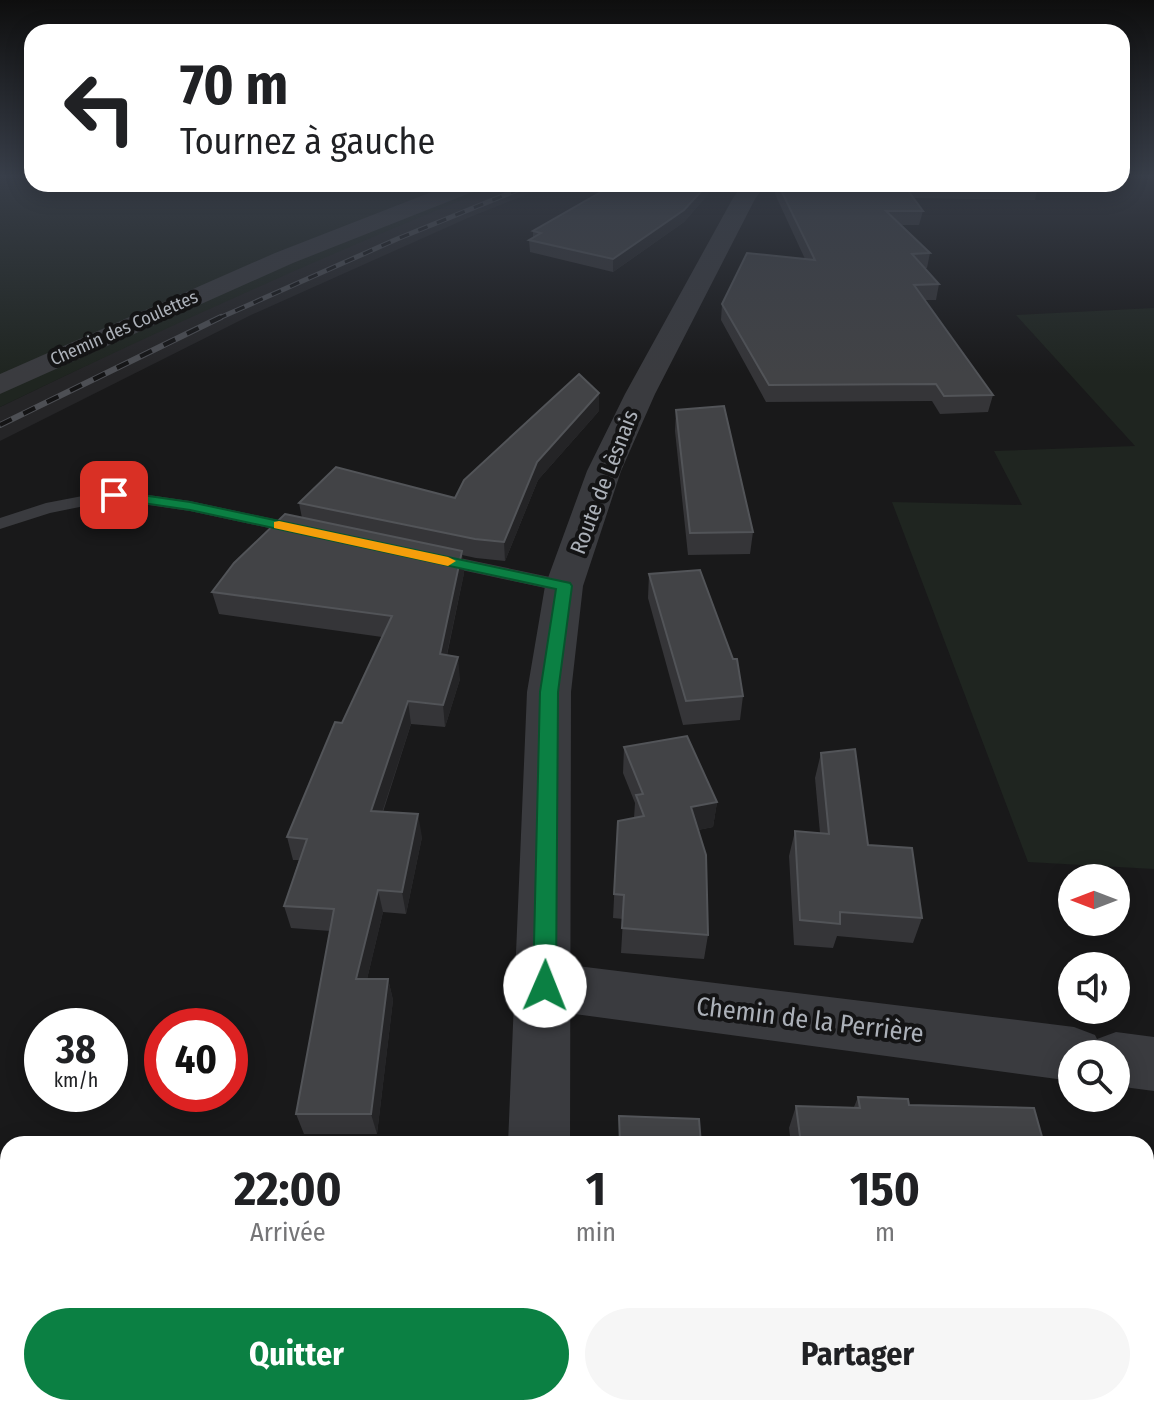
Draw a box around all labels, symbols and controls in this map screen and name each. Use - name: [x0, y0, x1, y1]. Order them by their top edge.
- text: 70 m: [180, 52, 288, 119]
- icon: left: [48, 56, 152, 160]
- text: Tournez à gauche: [180, 120, 435, 164]
- street label: Chemin des Coulettes: [47, 285, 201, 370]
- street label: Route de Lèsnais: [564, 406, 644, 558]
- pin: [80, 461, 148, 529]
- icon: arrive: [92, 473, 136, 517]
- north arrow: [1058, 864, 1130, 936]
- map controls: [1058, 864, 1130, 1112]
- position arrow: [503, 944, 587, 1028]
- button: sound: [1058, 952, 1130, 1024]
- street label: Chemin de la Perrière: [695, 991, 925, 1049]
- speed limit sign: 40: [144, 1008, 248, 1112]
- text: 38: [56, 1026, 96, 1074]
- button: search: [1058, 1040, 1130, 1112]
- text: km/h: [54, 1068, 98, 1092]
- text: 22:00: [234, 1160, 342, 1218]
- text: 1: [586, 1160, 606, 1218]
- text: 150: [850, 1160, 920, 1218]
- text: Arrivée: [250, 1217, 326, 1248]
- text: min: [576, 1217, 616, 1248]
- text: m: [875, 1217, 895, 1248]
- button: Quitter: [24, 1308, 569, 1400]
- button: Partager: [585, 1308, 1130, 1400]

